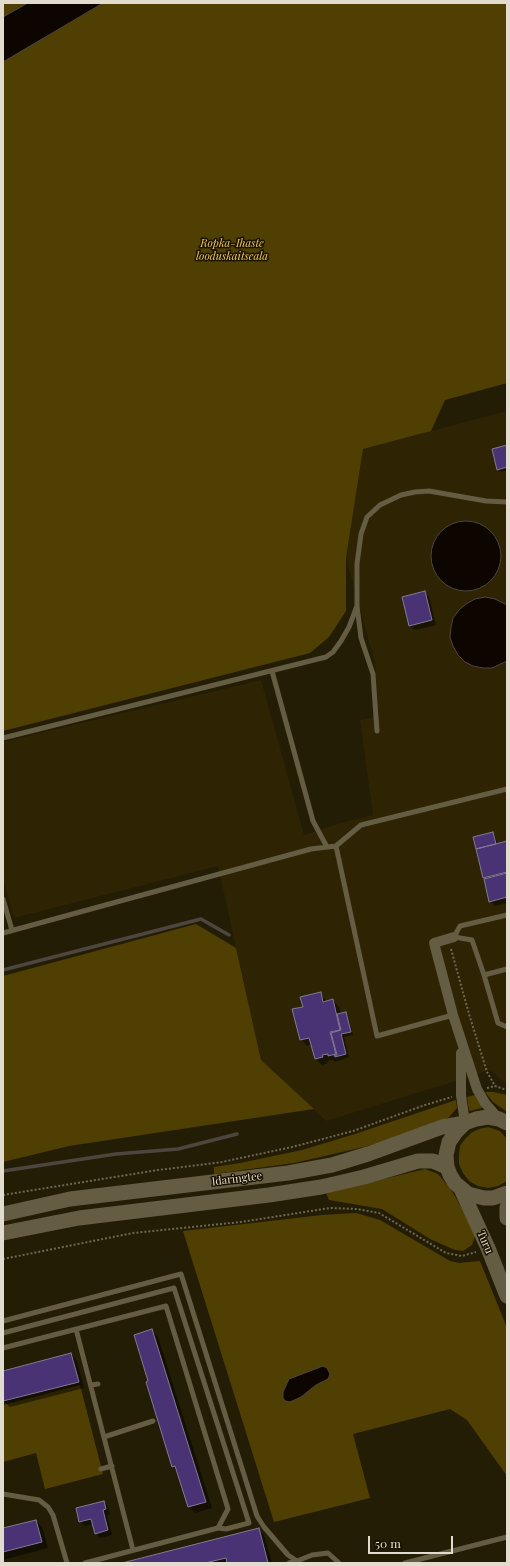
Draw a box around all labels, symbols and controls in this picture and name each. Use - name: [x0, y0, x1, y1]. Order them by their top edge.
- park label: Ropka-Ihaste looduskaitseala: [196, 237, 268, 263]
- street label: Idaringtee: [211, 1169, 263, 1189]
- street label: Turu: [474, 1228, 496, 1256]
- scale bar: [370, 1528, 455, 1554]
- text: 50 m: [375, 1535, 401, 1551]

